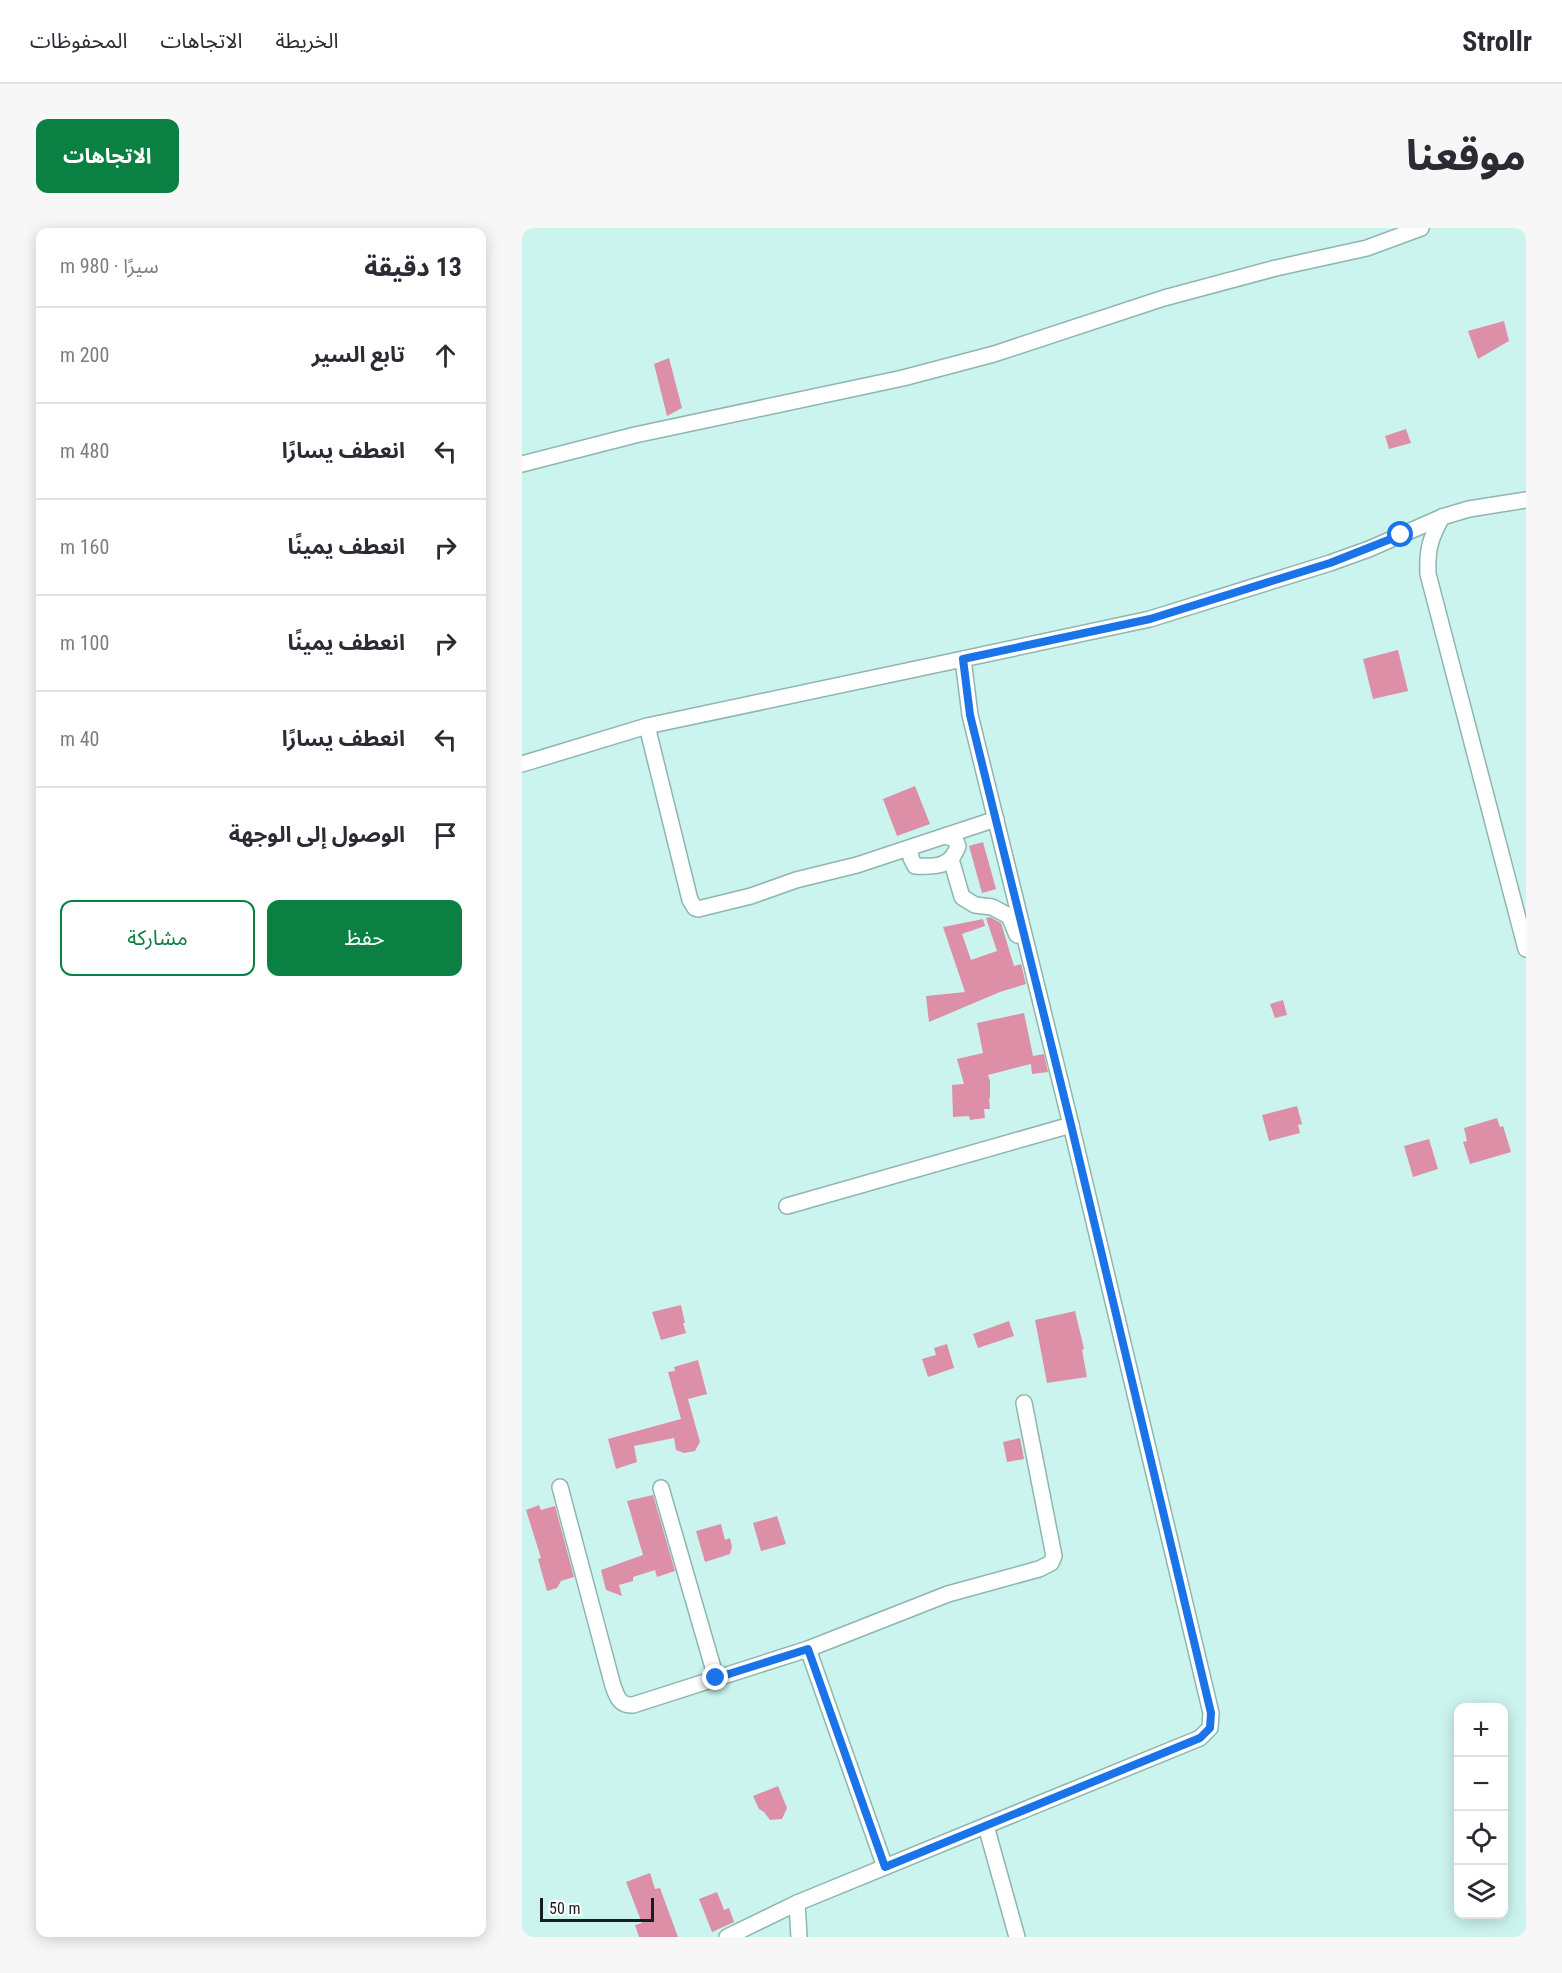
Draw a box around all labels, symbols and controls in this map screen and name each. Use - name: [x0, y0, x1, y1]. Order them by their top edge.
- text: Strollr: [1462, 25, 1532, 58]
- text: المحفوظات: [30, 29, 127, 53]
- text: الاتجاهات: [160, 29, 242, 53]
- text: الخريطة: [275, 29, 338, 53]
- button: الاتجاهات: [36, 119, 179, 193]
- text: موقعنا: [1406, 131, 1526, 180]
- text: 13 دقيقة: [364, 252, 462, 282]
- text: سيرًا · 980 m: [60, 254, 159, 278]
- icon: ahead: [429, 339, 462, 372]
- text: تابع السير: [312, 342, 405, 367]
- text: 200 m: [60, 343, 109, 367]
- icon: left: [429, 435, 462, 468]
- text: انعطف يسارًا: [282, 438, 405, 463]
- text: 480 m: [60, 439, 109, 463]
- route start: [1387, 521, 1413, 547]
- icon: right: [429, 531, 462, 564]
- text: انعطف يمينًا: [287, 534, 405, 559]
- text: 160 m: [60, 535, 109, 559]
- icon: right: [429, 627, 462, 660]
- text: انعطف يمينًا: [287, 630, 405, 655]
- text: 100 m: [60, 631, 109, 655]
- icon: left: [429, 723, 462, 756]
- text: انعطف يسارًا: [282, 726, 405, 751]
- text: 40 m: [60, 727, 99, 751]
- icon: arrive: [429, 819, 462, 852]
- text: الوصول إلى الوجهة: [229, 822, 405, 847]
- button: مشاركة: [60, 900, 255, 976]
- button: حفظ: [267, 900, 462, 976]
- route end: [702, 1664, 728, 1690]
- map controls: [1454, 1703, 1508, 1919]
- button: +: [1454, 1703, 1508, 1757]
- button: −: [1454, 1757, 1508, 1811]
- button: locate: [1454, 1811, 1508, 1865]
- button: layers: [1454, 1865, 1508, 1919]
- scale bar: [540, 1895, 654, 1922]
- text: 50 m: [549, 1899, 581, 1918]

